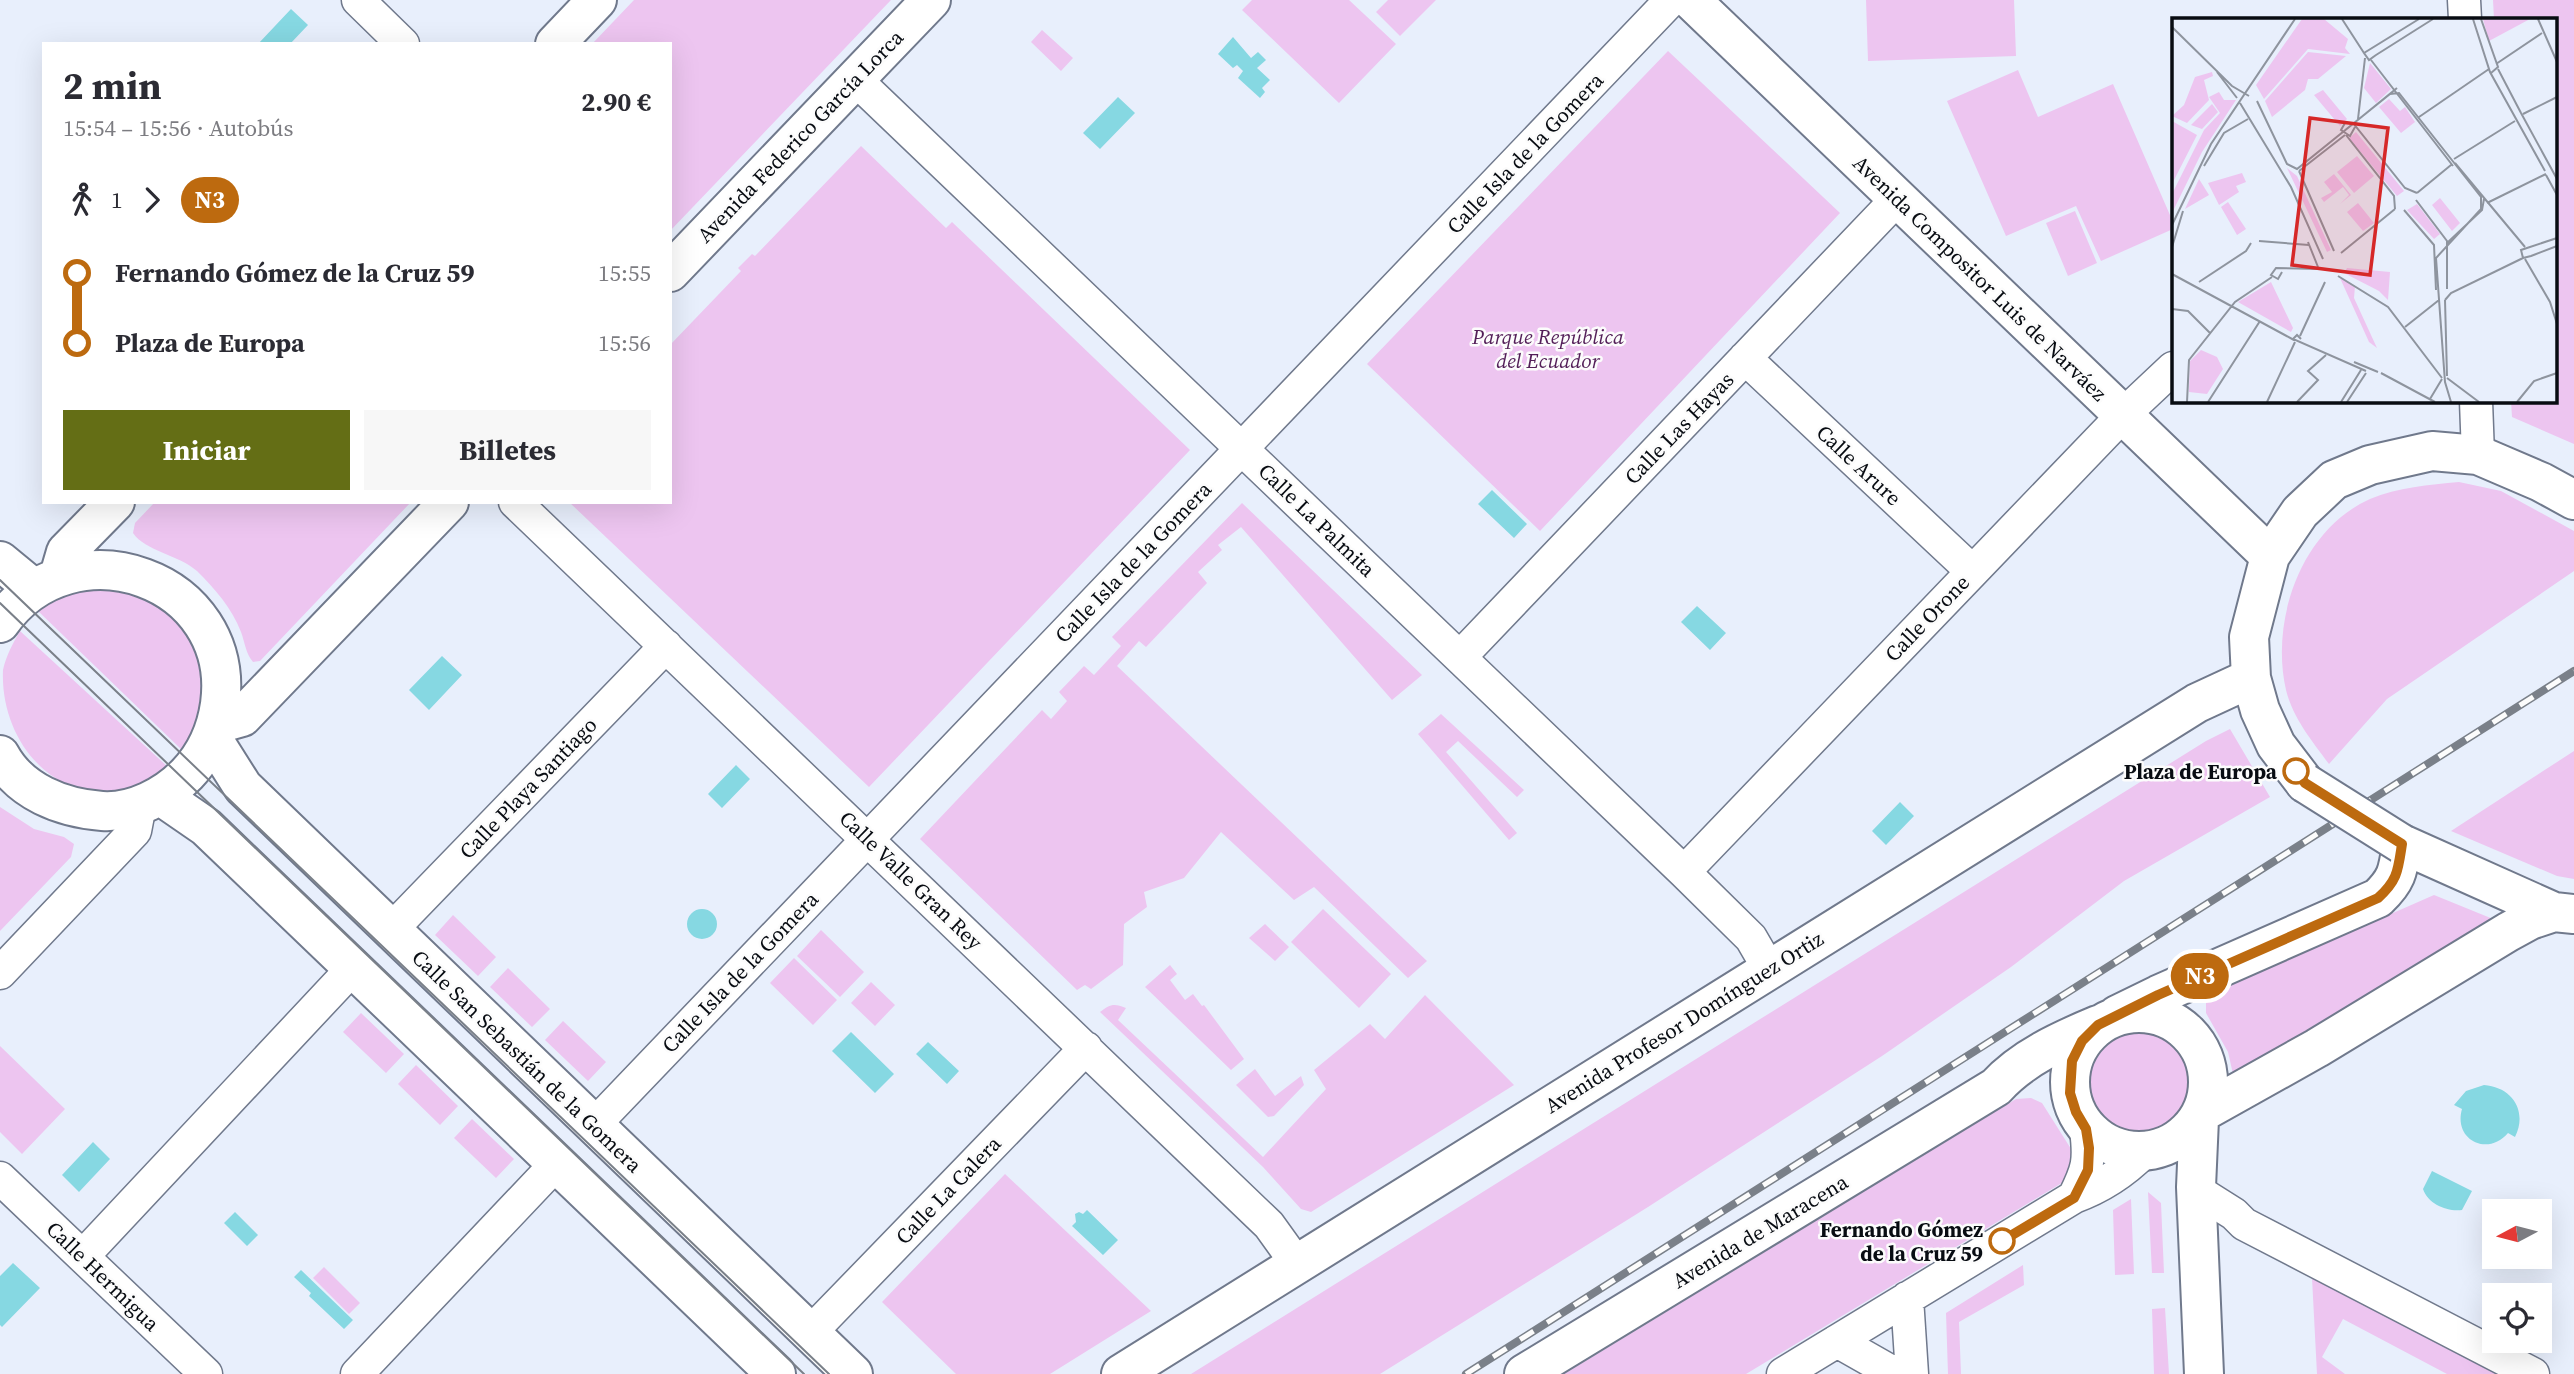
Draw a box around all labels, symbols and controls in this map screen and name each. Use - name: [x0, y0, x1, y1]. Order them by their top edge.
- inset map: [2172, 18, 2556, 402]
- street label: Avenida Federico García Lorca: [690, 23, 910, 249]
- text: 2 min: [63, 60, 162, 112]
- street label: Calle Isla de la Gomera: [1440, 66, 1610, 240]
- text: 2.90 €: [581, 84, 651, 120]
- text: 15:54 – 15:56 · Autobús: [63, 112, 293, 144]
- street label: Avenida Compositor Luis de Narváez: [1847, 149, 2114, 408]
- icon: walk: [63, 181, 101, 219]
- icon: forward: [133, 181, 171, 219]
- text: N3: [195, 183, 225, 216]
- text: 1: [111, 184, 123, 216]
- text: Fernando Gómez de la Cruz 59: [115, 255, 475, 291]
- text: 15:55: [598, 257, 651, 289]
- park label: Parque República del Ecuador: [1471, 322, 1624, 375]
- text: Plaza de Europa: [115, 325, 305, 361]
- text: 15:56: [598, 327, 651, 359]
- street label: Calle Las Hayas: [1618, 365, 1740, 491]
- button: Iniciar: [63, 410, 350, 490]
- button: Billetes: [364, 410, 651, 490]
- street label: Calle Arure: [1810, 418, 1908, 512]
- street label: Calle La Palmita: [1252, 457, 1382, 583]
- street label: Calle Isla de la Gomera: [1048, 475, 1218, 649]
- street label: Calle Orone: [1878, 568, 1976, 668]
- street label: Calle Playa Santiago: [453, 711, 603, 865]
- place label: Plaza de Europa: [2124, 757, 2278, 786]
- marker: Plaza de Europa: [2283, 758, 2309, 784]
- street label: Calle Valle Gran Rey: [833, 804, 989, 956]
- street label: Calle Isla de la Gomera: [655, 885, 825, 1059]
- street label: Avenida Profesor Domínguez Ortiz: [1539, 924, 1829, 1120]
- street label: Calle San Sebastián de la Gomera: [406, 943, 649, 1179]
- line badge: N3: [2168, 953, 2232, 999]
- text: N3: [2185, 959, 2215, 992]
- street label: Calle La Calera: [889, 1129, 1007, 1251]
- street label: Avenida de Maracena: [1667, 1167, 1854, 1295]
- north arrow: [2482, 1199, 2552, 1269]
- map controls: [2482, 1199, 2552, 1353]
- street label: Calle Hermigua: [40, 1215, 166, 1338]
- place label: Fernando Gómez de la Cruz 59: [1820, 1215, 1983, 1268]
- marker: Fernando Gómez de la Cruz 59: [1989, 1228, 2015, 1254]
- button: locate: [2482, 1283, 2552, 1353]

